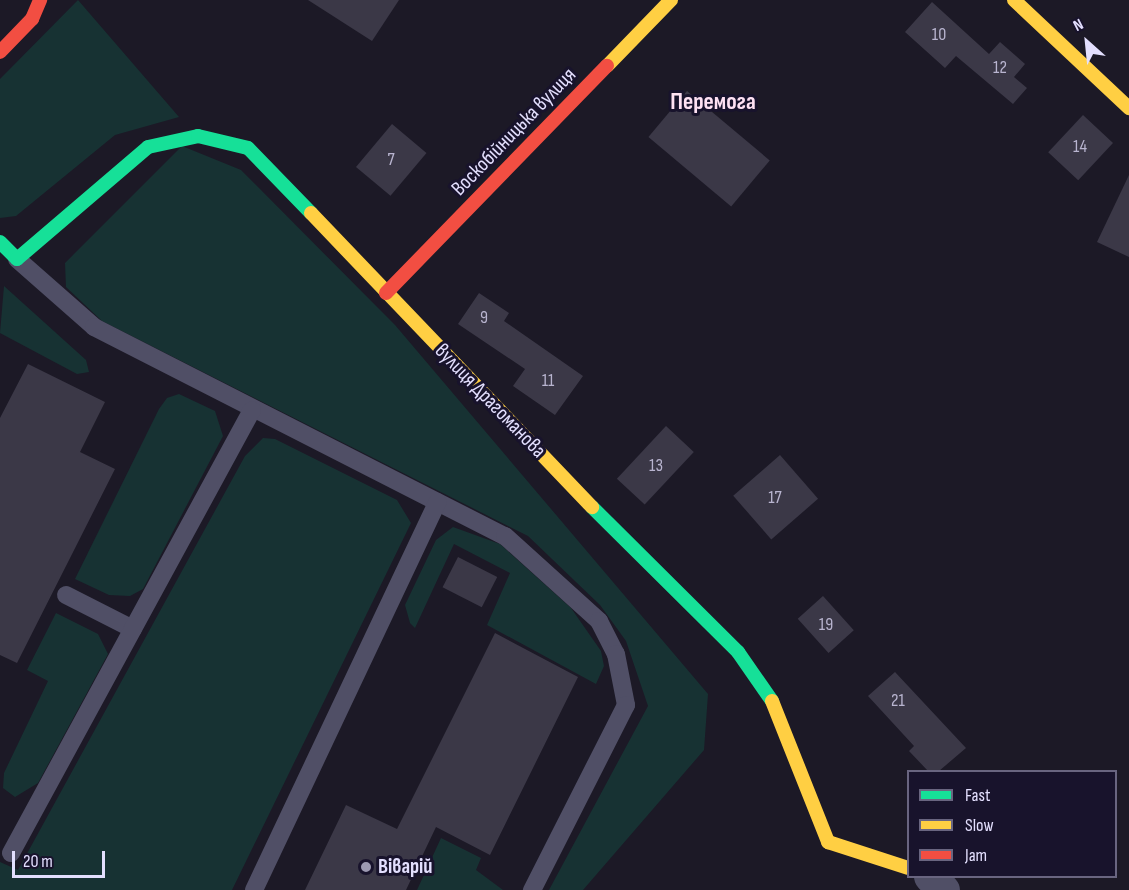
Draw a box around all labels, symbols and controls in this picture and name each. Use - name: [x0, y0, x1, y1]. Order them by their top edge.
- north arrow: [1057, 12, 1117, 72]
- text: N: [1070, 15, 1087, 36]
- house number: 10: [932, 24, 946, 46]
- house number: 12: [993, 57, 1007, 79]
- street label: Воскобійницька вулиця: [447, 63, 581, 201]
- district label: Перемога: [670, 88, 756, 116]
- house number: 14: [1073, 136, 1087, 158]
- house number: 7: [387, 149, 395, 171]
- house number: 9: [480, 307, 488, 329]
- street label: вулиця Драгоманова: [429, 339, 551, 463]
- house number: 11: [542, 370, 554, 392]
- house number: 13: [649, 455, 663, 477]
- house number: 17: [768, 487, 782, 509]
- house number: 19: [819, 614, 833, 636]
- house number: 21: [891, 690, 905, 712]
- legend: [907, 770, 1117, 878]
- text: Fast: [965, 785, 990, 806]
- text: Slow: [965, 815, 994, 836]
- scale bar: [15, 839, 108, 877]
- text: Jam: [965, 845, 987, 866]
- text: 20 m: [23, 851, 53, 872]
- place label: Віварій: [378, 854, 433, 880]
- marker: Віварій: [359, 860, 373, 874]

